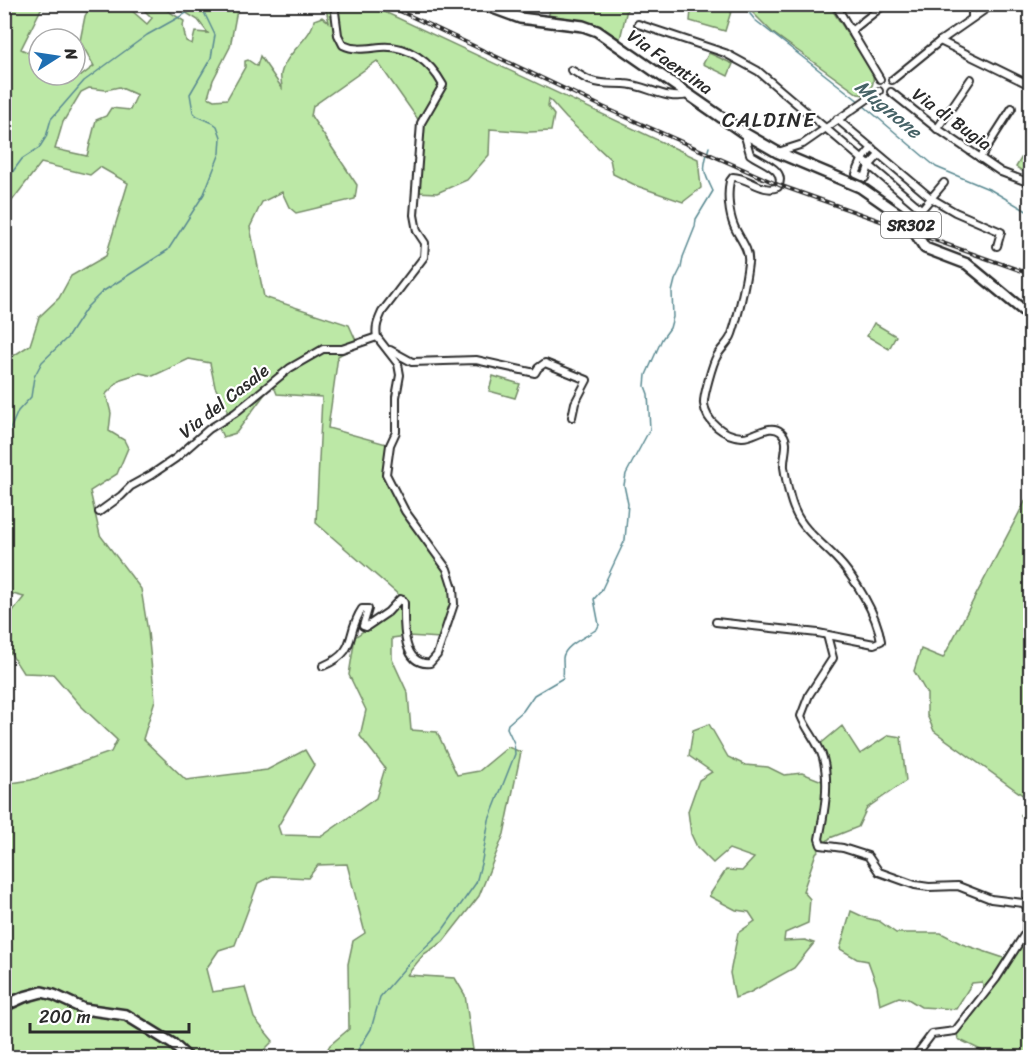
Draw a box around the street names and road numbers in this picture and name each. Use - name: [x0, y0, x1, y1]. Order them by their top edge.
- street label: Via Faentina: [620, 21, 720, 103]
- street label: Via di Bugia: [905, 79, 999, 159]
- road number: SR302: [881, 212, 941, 238]
- street label: Via del Casale: [172, 355, 277, 447]

